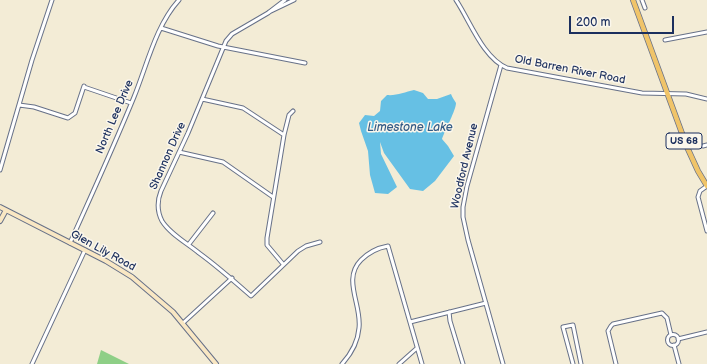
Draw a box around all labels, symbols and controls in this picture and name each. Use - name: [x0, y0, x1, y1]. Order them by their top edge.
- scale bar: [571, 8, 676, 34]
- text: 200 m: [576, 15, 610, 30]
- street label: Old Barren River Road: [514, 53, 626, 87]
- street label: North Lee Drive: [94, 78, 136, 156]
- street label: Shannon Drive: [147, 120, 189, 192]
- water label: Limestone Lake: [367, 121, 453, 135]
- street label: Woodford Avenue: [449, 122, 481, 210]
- road number: US 68: [666, 133, 702, 149]
- street label: Glen Lily Road: [68, 228, 138, 274]

